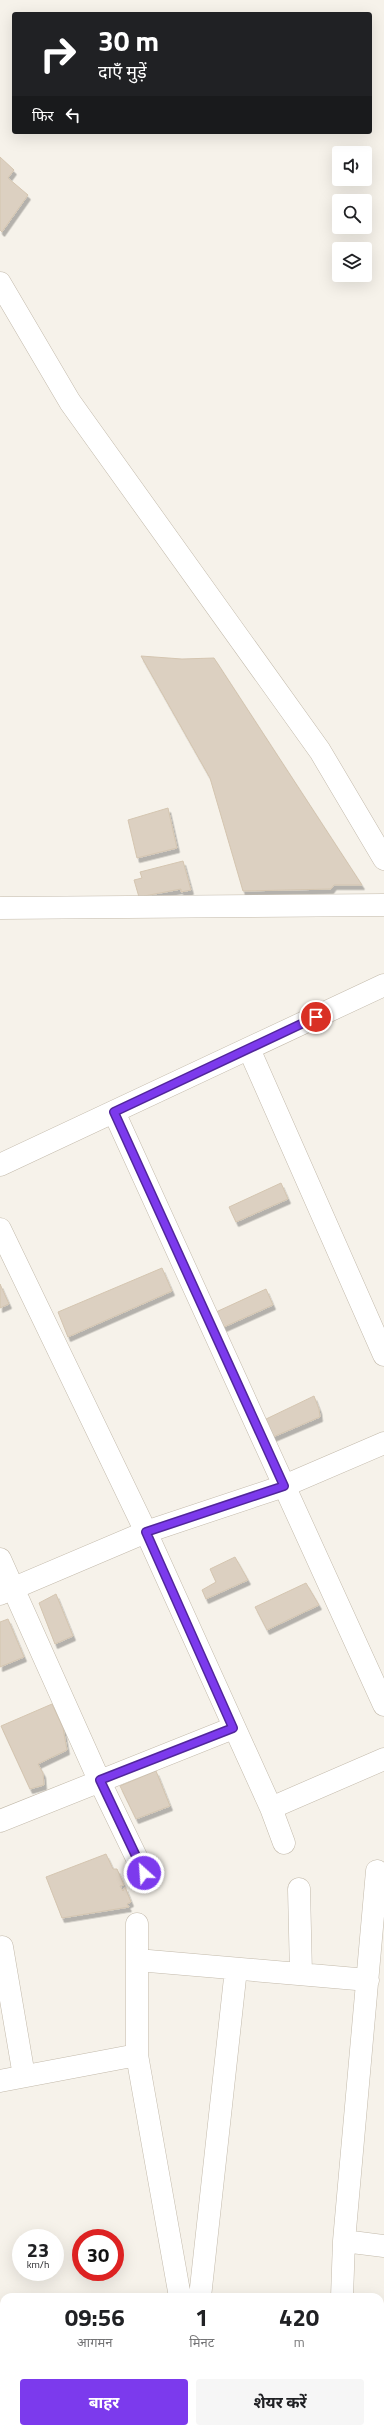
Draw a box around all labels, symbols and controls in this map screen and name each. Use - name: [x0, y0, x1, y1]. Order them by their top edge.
- text: 30 m: [98, 19, 159, 62]
- icon: right: [32, 28, 84, 80]
- text: दाएँ मुड़ें: [98, 58, 147, 85]
- text: फिर: [32, 104, 54, 127]
- icon: left: [62, 104, 84, 126]
- map controls: [332, 146, 372, 282]
- button: sound: [332, 146, 372, 186]
- button: search: [332, 194, 372, 234]
- button: layers: [332, 242, 372, 282]
- pin: [299, 1000, 333, 1034]
- icon: arrive: [305, 1006, 327, 1028]
- position arrow: [123, 1852, 165, 1894]
- speed limit sign: 30: [72, 2229, 124, 2281]
- text: 23: [27, 2234, 49, 2265]
- text: km/h: [27, 2257, 49, 2272]
- text: 09:56: [65, 2299, 125, 2335]
- text: 1: [195, 2299, 209, 2335]
- text: 420: [279, 2299, 319, 2335]
- text: आगमन: [77, 2332, 112, 2352]
- text: मिनट: [189, 2332, 214, 2352]
- text: m: [294, 2332, 305, 2352]
- button: बाहर: [20, 2379, 188, 2425]
- button: शेयर करें: [196, 2379, 364, 2425]

